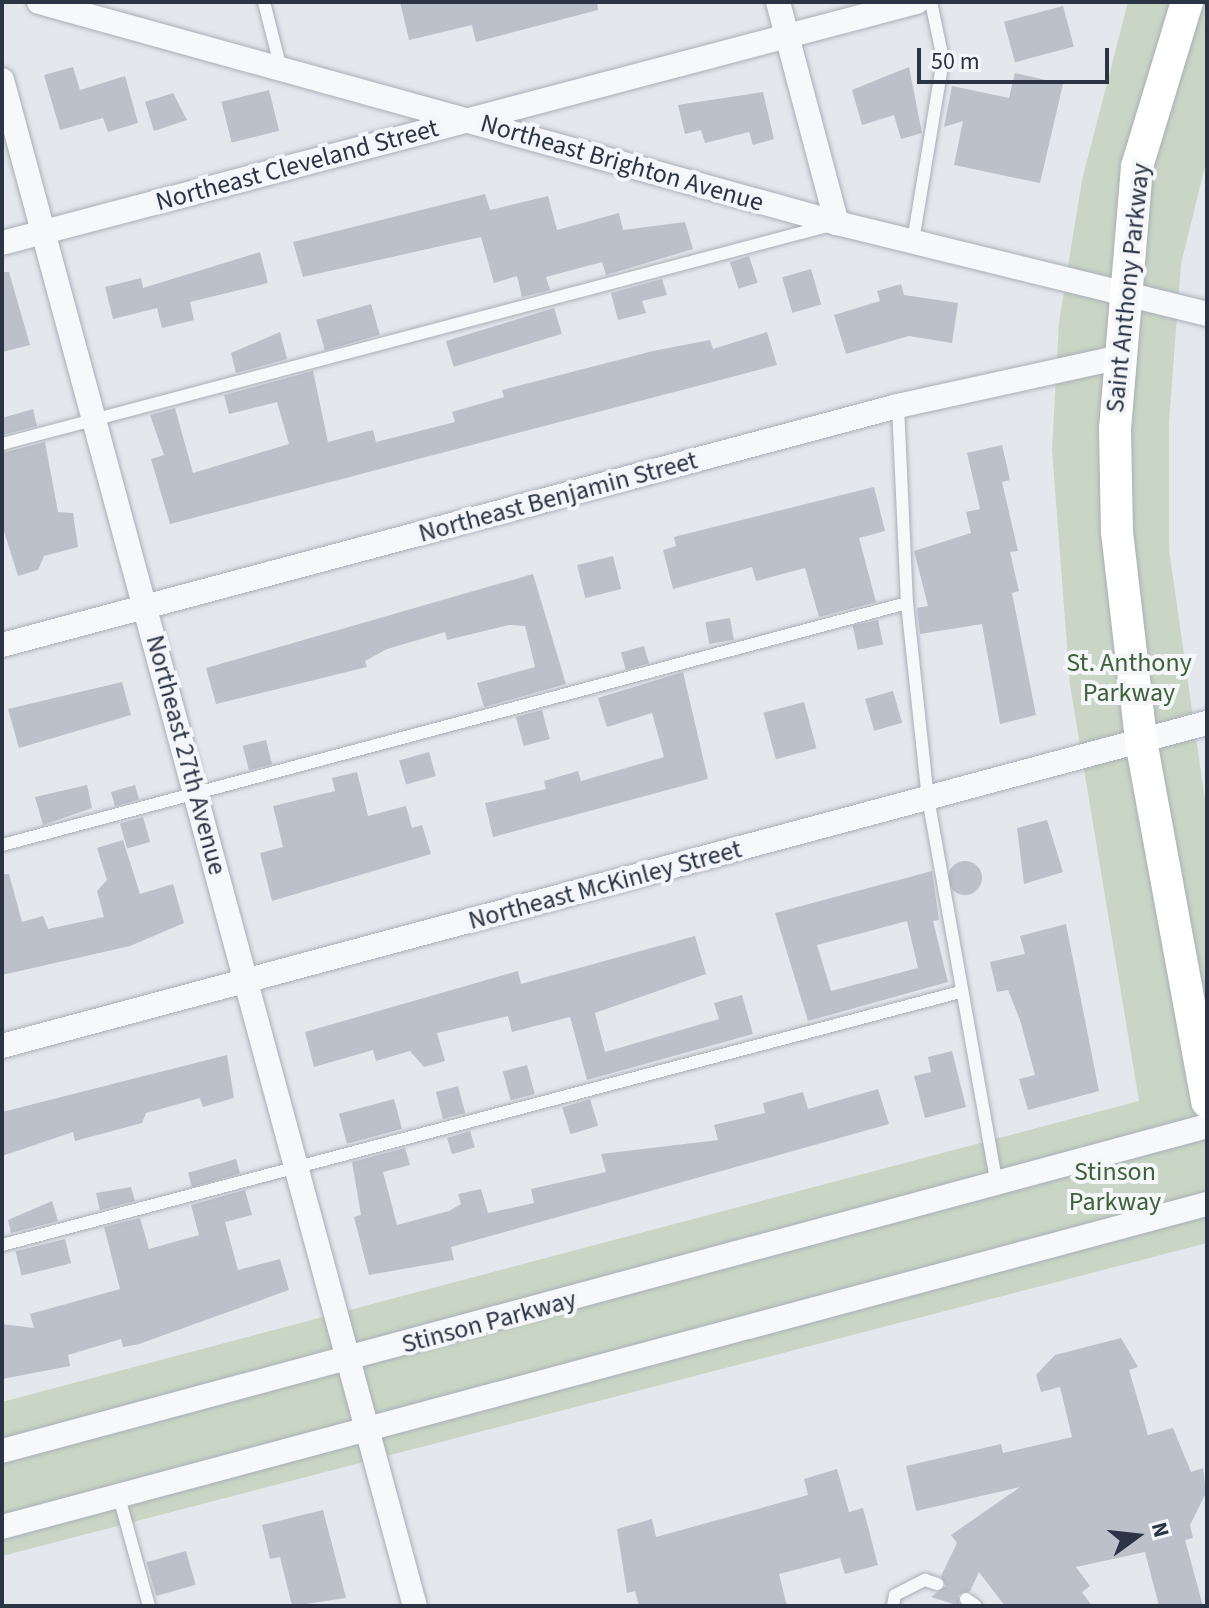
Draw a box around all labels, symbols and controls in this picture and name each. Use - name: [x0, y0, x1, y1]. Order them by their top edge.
- scale bar: [921, 32, 1113, 82]
- text: 50 m: [931, 44, 980, 79]
- street label: Northeast Brighton Avenue: [477, 108, 767, 218]
- street label: Northeast Cleveland Street: [152, 112, 442, 218]
- street label: Saint Anthony Parkway: [1099, 162, 1157, 414]
- street label: Northeast Benjamin Street: [415, 445, 701, 549]
- street label: Northeast 27th Avenue: [139, 632, 233, 878]
- park label: St. Anthony Parkway: [1066, 647, 1192, 708]
- street label: Northeast McKinley Street: [465, 834, 745, 936]
- park label: Stinson Parkway: [1069, 1156, 1161, 1218]
- street label: Stinson Parkway: [398, 1284, 580, 1360]
- north arrow: [1097, 1496, 1177, 1576]
- text: N: [1143, 1519, 1178, 1541]

